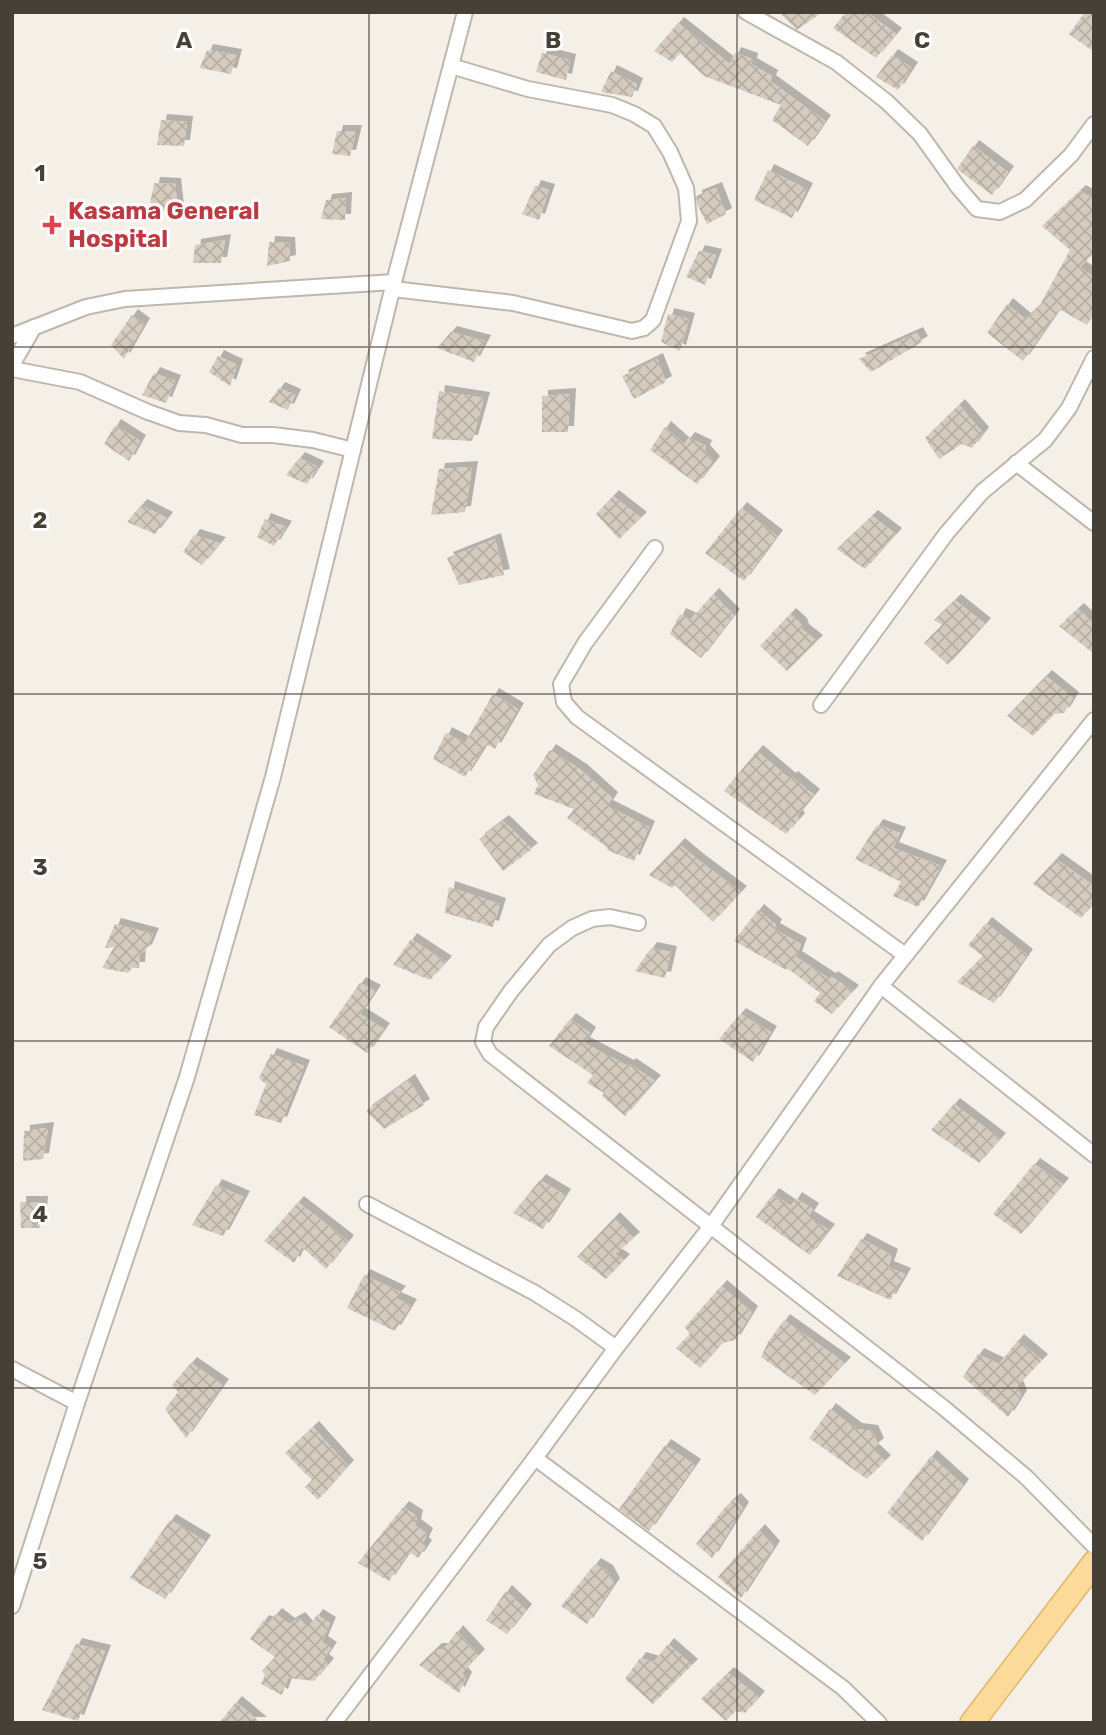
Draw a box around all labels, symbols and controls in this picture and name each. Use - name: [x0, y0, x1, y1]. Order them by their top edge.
- text: A: [176, 26, 193, 54]
- text: B: [545, 26, 561, 54]
- text: C: [914, 26, 930, 54]
- text: 1: [34, 159, 46, 187]
- place label: Kasama General Hospital: [68, 197, 260, 253]
- marker: Kasama General Hospital: [42, 215, 62, 235]
- text: 2: [33, 506, 47, 534]
- text: 3: [32, 853, 48, 881]
- text: 4: [32, 1200, 48, 1228]
- text: 5: [33, 1547, 48, 1575]

